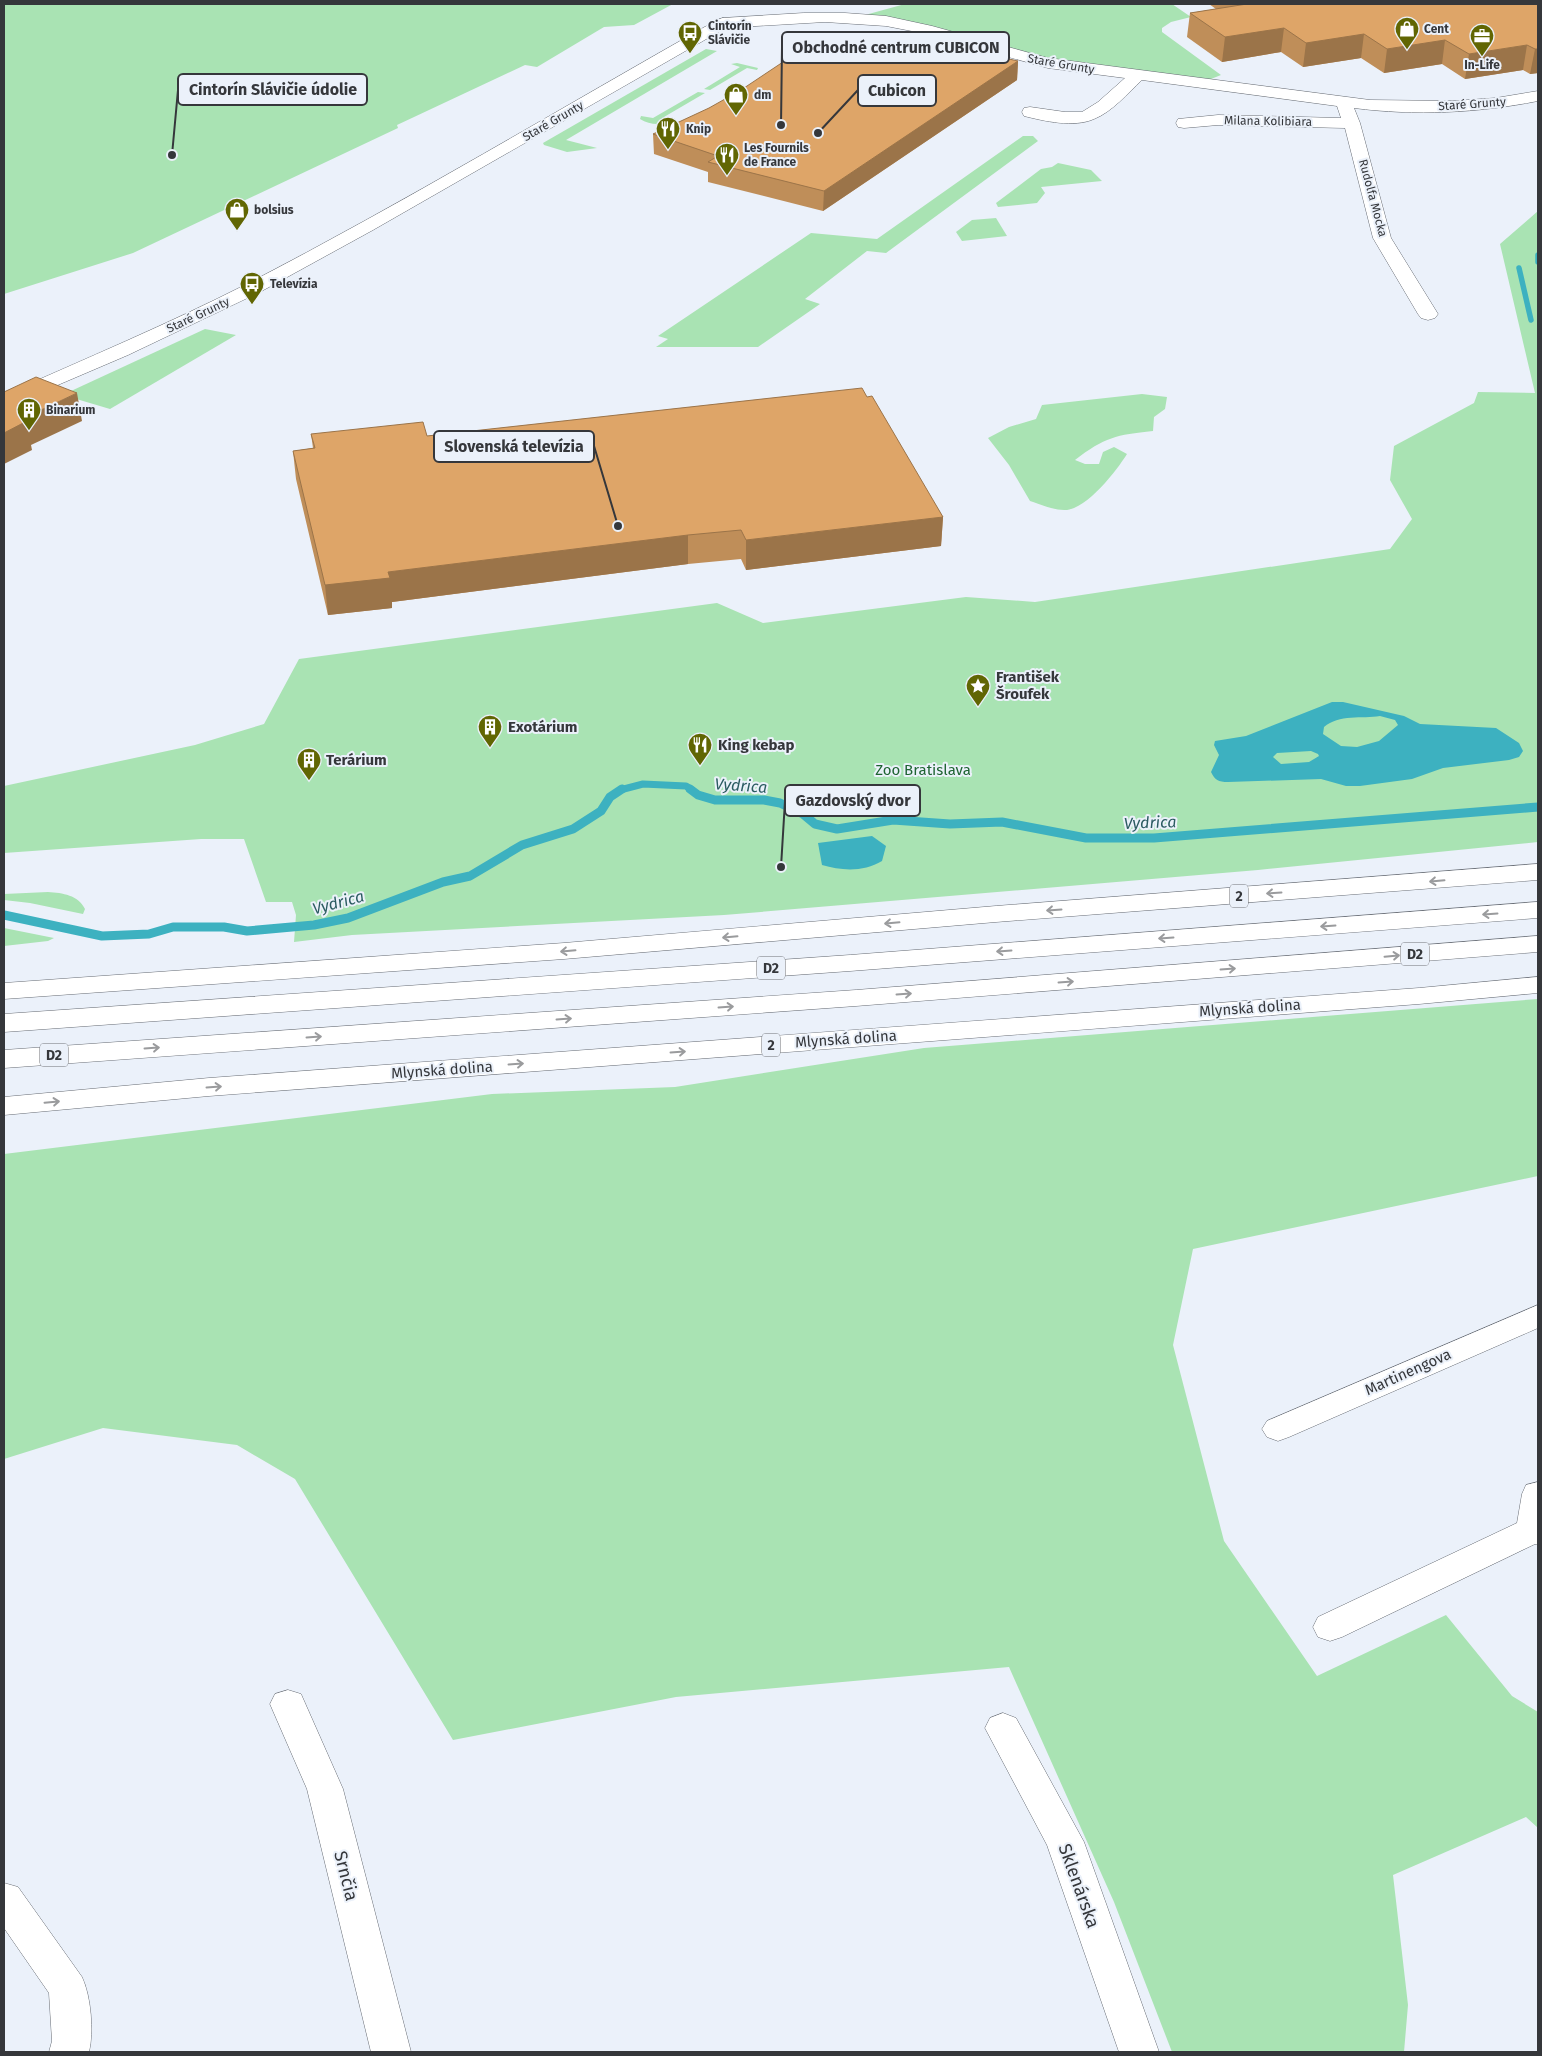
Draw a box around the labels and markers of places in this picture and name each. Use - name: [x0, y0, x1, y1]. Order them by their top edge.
- shop icon: Cent: [1394, 16, 1420, 50]
- place label: Cintorín Slávičie: [708, 19, 752, 47]
- bus stop icon: Cintorín Slávičie: [677, 20, 703, 54]
- place label: Cent: [1424, 22, 1449, 36]
- office icon: In-Life: [1469, 23, 1495, 57]
- callout: Obchodné centrum CUBICON: [782, 32, 1009, 63]
- place label: In-Life: [1464, 58, 1500, 72]
- callout: Cintorín Slávičie údolie: [178, 74, 367, 105]
- callout: Cubicon: [858, 75, 936, 106]
- shop icon: dm: [723, 82, 749, 116]
- place label: dm: [754, 88, 771, 102]
- restaurant icon: Knip: [655, 116, 681, 150]
- place label: Knip: [686, 122, 711, 136]
- place label: Les Fournils de France: [744, 141, 809, 169]
- restaurant icon: Les Fournils de France: [714, 142, 740, 176]
- shop icon: bolsius: [224, 197, 250, 231]
- place label: bolsius: [254, 203, 294, 217]
- bus stop icon: Televízia: [239, 271, 265, 305]
- place label: Televízia: [270, 277, 318, 291]
- building icon: Binarium: [16, 397, 42, 431]
- place label: Binarium: [46, 403, 96, 417]
- callout: Slovenská televízia: [434, 431, 594, 462]
- place label: František Šroufek: [996, 668, 1060, 703]
- place icon: František Šroufek: [965, 673, 991, 707]
- building icon: Exotárium: [477, 714, 503, 748]
- place label: Exotárium: [508, 718, 577, 736]
- restaurant icon: King kebap: [687, 732, 713, 766]
- place label: King kebap: [718, 736, 795, 754]
- building icon: Terárium: [296, 747, 322, 781]
- place label: Terárium: [326, 751, 387, 769]
- callout: Gazdovský dvor: [785, 785, 920, 816]

